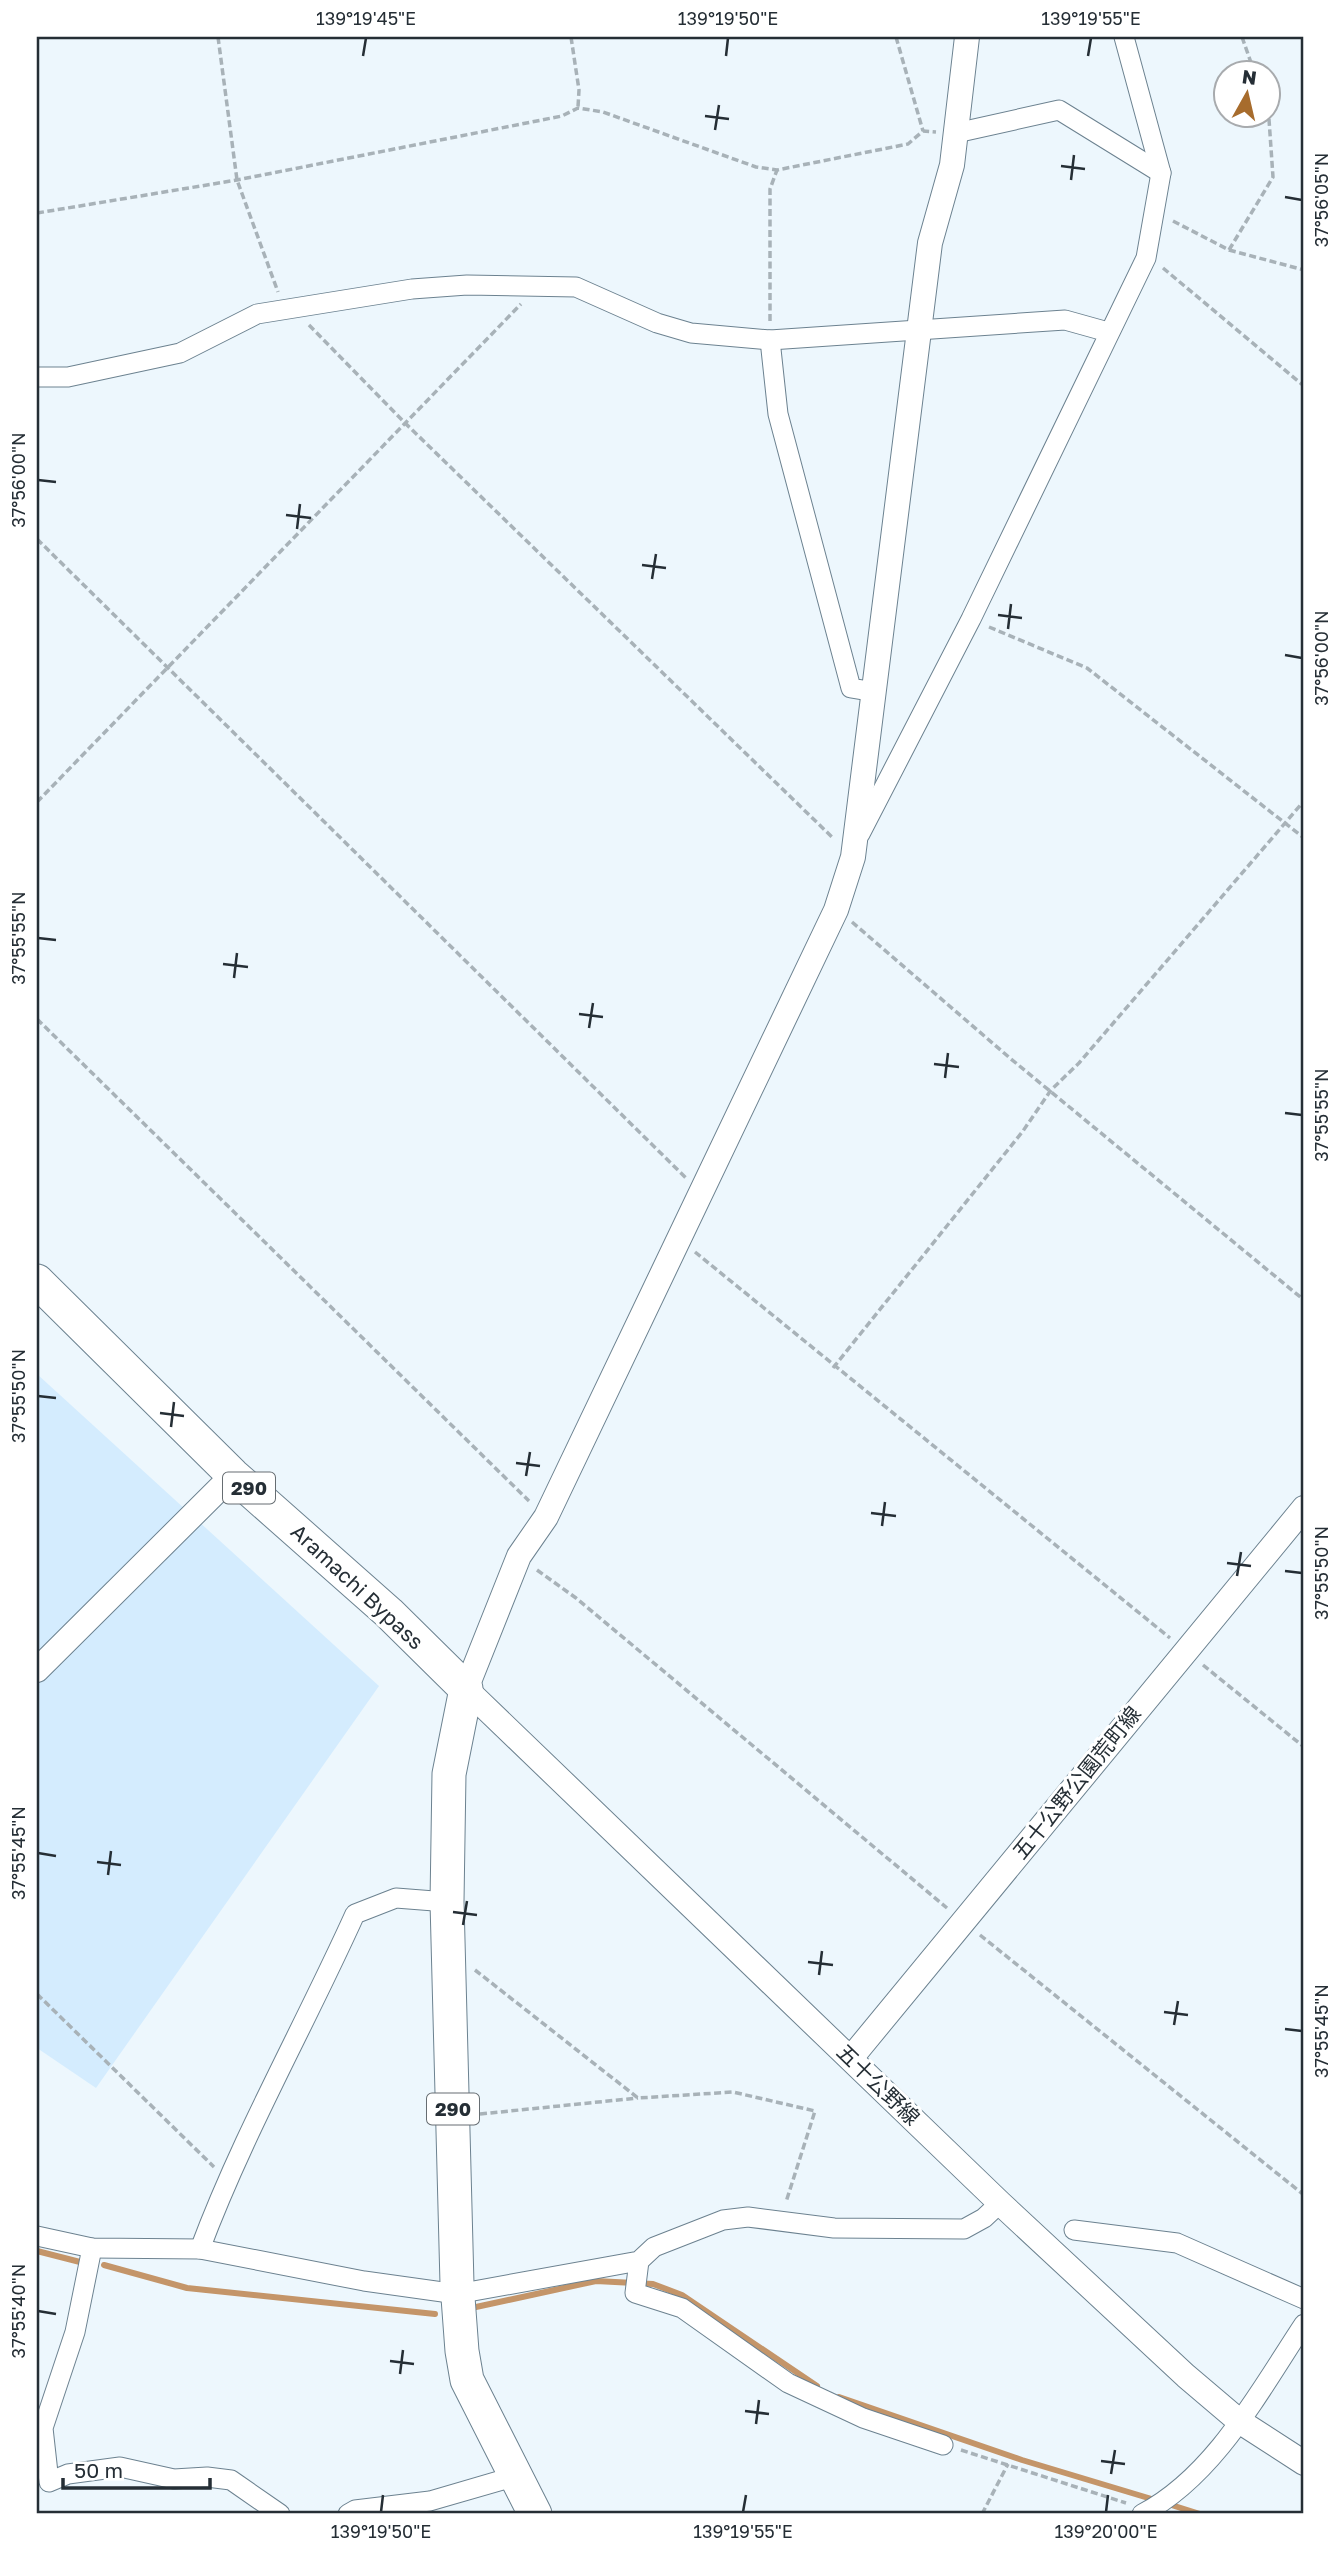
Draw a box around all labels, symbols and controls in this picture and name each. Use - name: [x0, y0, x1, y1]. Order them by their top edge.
- text: 139°19'45"E: [316, 7, 416, 29]
- text: 139°19'50"E: [678, 7, 778, 29]
- text: 139°19'55"E: [1041, 7, 1141, 29]
- north arrow: [1212, 60, 1282, 130]
- text: N: [1241, 64, 1258, 89]
- text: 37°56'05"N: [1310, 153, 1332, 247]
- text: 37°56'00"N: [7, 432, 29, 528]
- text: 37°56'00"N: [1310, 610, 1332, 706]
- text: 37°55'55"N: [7, 891, 29, 985]
- text: 37°55'55"N: [1310, 1068, 1332, 1162]
- text: 37°55'50"N: [7, 1349, 29, 1443]
- road number: 290: [223, 1472, 275, 1504]
- street label: Aramachi Bypass: [286, 1518, 430, 1655]
- text: 37°55'50"N: [1310, 1526, 1332, 1620]
- street label: 五十公野公園荒町線: [1007, 1701, 1146, 1864]
- text: 37°55'45"N: [7, 1806, 29, 1900]
- text: 37°55'45"N: [1310, 1984, 1332, 2078]
- street label: 五十公野線: [832, 2038, 925, 2130]
- road number: 290: [427, 2094, 479, 2124]
- text: 37°55'40"N: [7, 2264, 29, 2358]
- scale bar: [63, 2446, 210, 2490]
- text: 50 m: [74, 2457, 123, 2483]
- text: 139°19'50"E: [331, 2520, 431, 2542]
- text: 139°19'55"E: [693, 2520, 793, 2542]
- text: 139°20'00"E: [1054, 2520, 1158, 2542]

